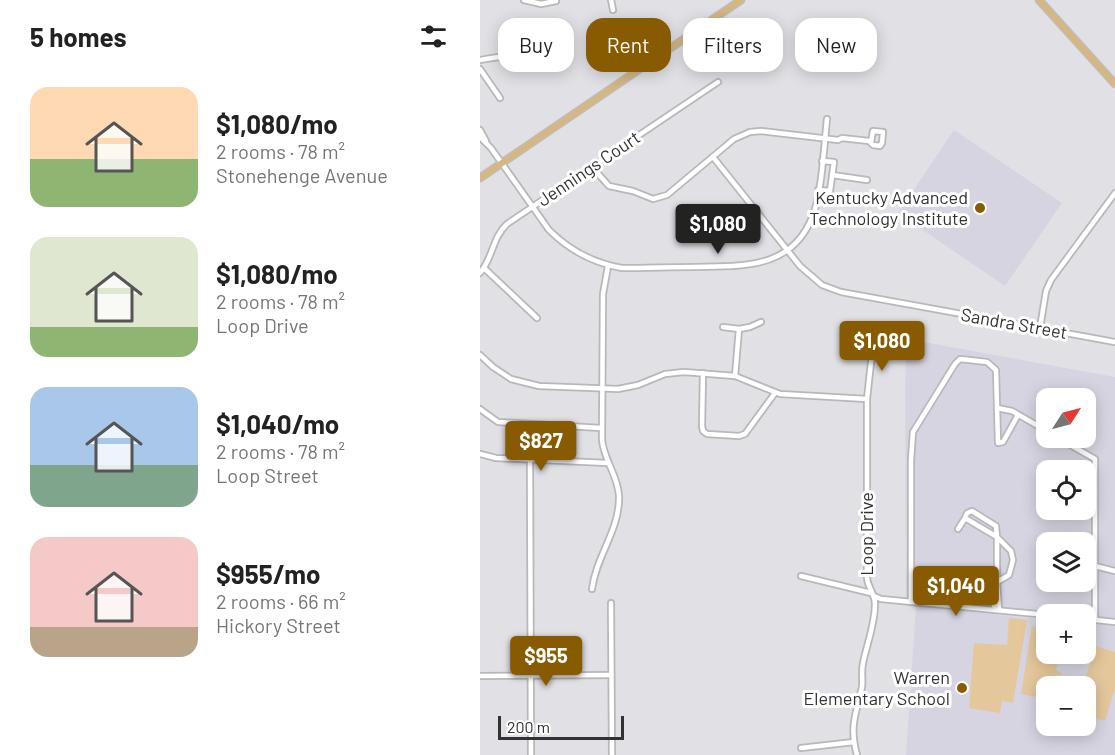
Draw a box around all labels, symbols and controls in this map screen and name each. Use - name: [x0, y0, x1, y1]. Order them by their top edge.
- chip: Buy: [498, 18, 574, 72]
- chip: Rent: [586, 18, 671, 72]
- chip: Filters: [683, 18, 783, 72]
- chip: New: [795, 18, 877, 72]
- icon: filters: [417, 20, 450, 53]
- text: 5 homes: [30, 21, 127, 52]
- text: $1,080/mo: [216, 108, 338, 139]
- icon: home: [78, 111, 150, 183]
- street label: Jennings Court: [533, 126, 644, 211]
- text: 2 rooms · 78 m²: [216, 139, 345, 163]
- text: Stonehenge Avenue: [216, 163, 388, 187]
- place label: Kentucky Advanced Technology Institute: [809, 186, 968, 229]
- marker: Kentucky Advanced Technology Institute: [973, 201, 987, 215]
- pin: $1,080: [669, 204, 767, 255]
- text: $1,080: [690, 211, 746, 235]
- text: $1,080/mo: [216, 258, 338, 289]
- icon: home: [78, 261, 150, 333]
- text: 2 rooms · 78 m²: [216, 289, 345, 313]
- street label: Sandra Street: [959, 303, 1069, 343]
- text: Loop Drive: [216, 313, 309, 337]
- pin: $1,080: [833, 321, 931, 372]
- text: $1,080: [854, 328, 910, 352]
- north arrow: [1036, 388, 1096, 448]
- map controls: [1036, 388, 1096, 736]
- text: $1,040/mo: [216, 408, 339, 439]
- icon: home: [78, 411, 150, 483]
- pin: $827: [505, 421, 577, 472]
- text: $827: [519, 428, 563, 452]
- text: 2 rooms · 78 m²: [216, 439, 345, 463]
- button: locate: [1036, 460, 1096, 520]
- text: Loop Street: [216, 463, 319, 487]
- street label: Loop Drive: [855, 492, 877, 576]
- button: layers: [1036, 532, 1096, 592]
- text: $955/mo: [216, 558, 320, 589]
- icon: home: [78, 561, 150, 633]
- pin: $1,040: [907, 566, 1005, 617]
- text: $1,040: [927, 573, 985, 597]
- text: 2 rooms · 66 m²: [216, 589, 346, 613]
- button: +: [1036, 604, 1096, 664]
- text: Hickory Street: [216, 613, 341, 637]
- pin: $955: [510, 636, 582, 687]
- text: $955: [524, 643, 568, 667]
- place label: Warren Elementary School: [803, 666, 950, 709]
- button: −: [1036, 676, 1096, 736]
- marker: Warren Elementary School: [955, 681, 969, 695]
- scale bar: [498, 713, 624, 740]
- text: 200 m: [507, 717, 550, 736]

